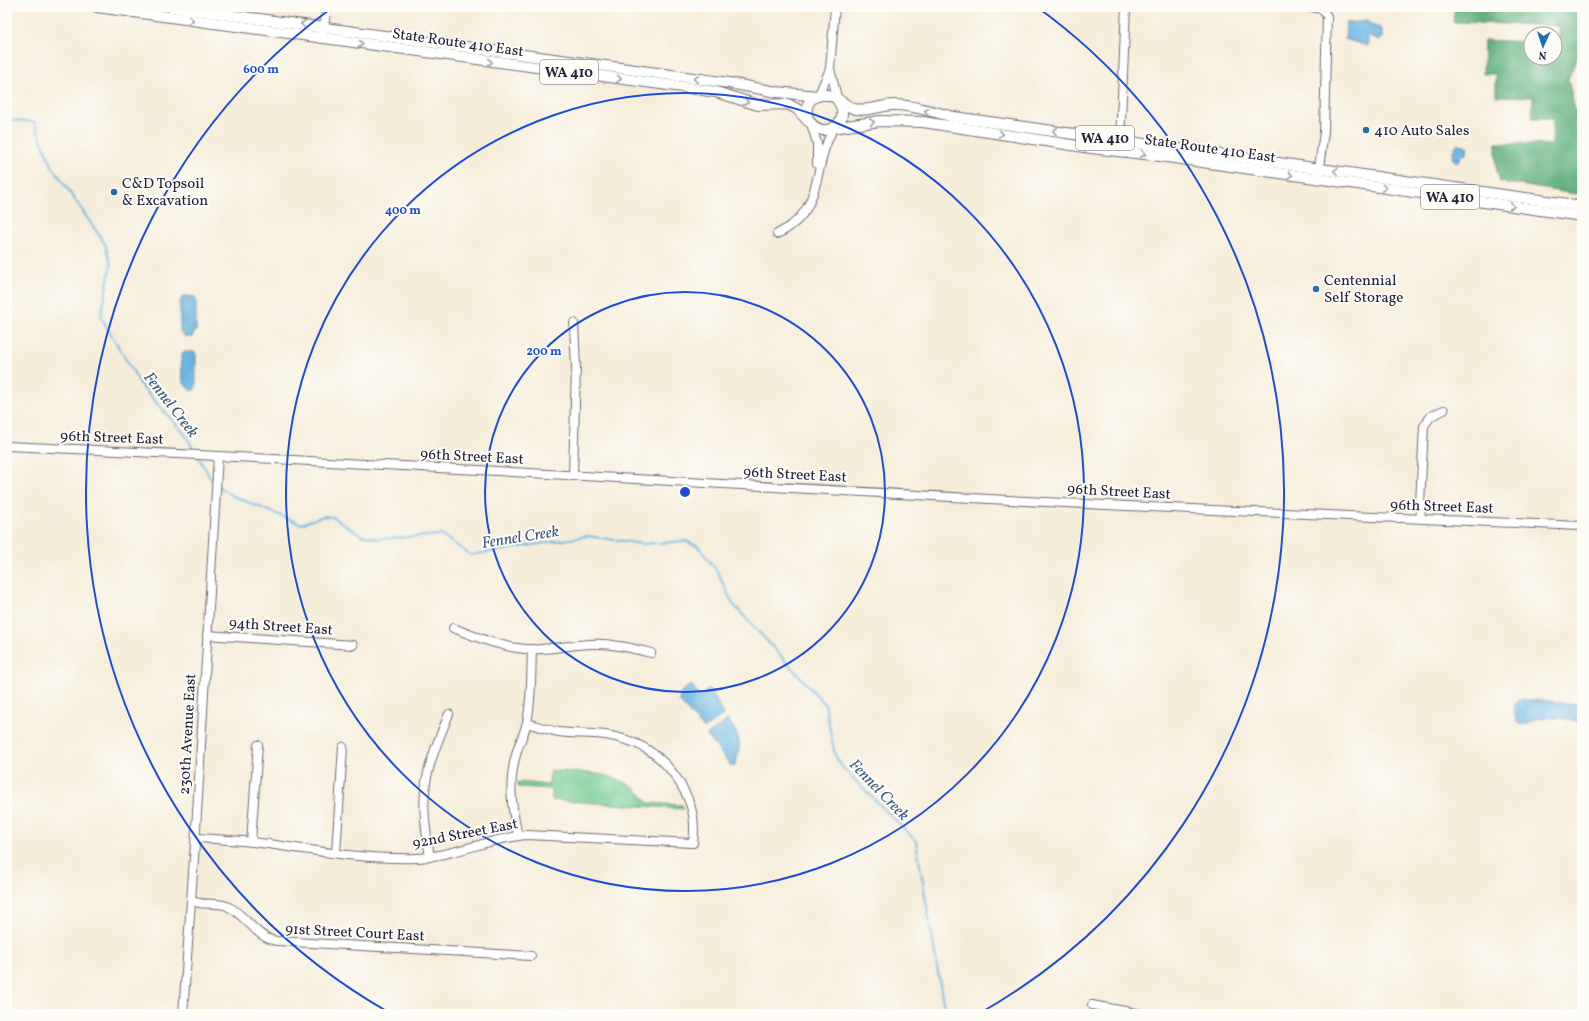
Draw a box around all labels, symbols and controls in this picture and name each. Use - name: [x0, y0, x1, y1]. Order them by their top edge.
- one-way arrow: [188, 15, 194, 24]
- one-way arrow: [300, 20, 306, 29]
- street label: State Route 410 East: [391, 24, 525, 63]
- north arrow: [1523, 26, 1563, 66]
- one-way arrow: [358, 39, 364, 48]
- text: N: [1538, 47, 1547, 62]
- one-way arrow: [487, 57, 493, 66]
- road number: WA 410: [540, 60, 598, 84]
- text: 600 m: [243, 62, 279, 78]
- one-way arrow: [616, 74, 622, 83]
- one-way arrow: [693, 75, 699, 84]
- one-way arrow: [743, 97, 750, 105]
- one-way arrow: [924, 107, 931, 116]
- one-way arrow: [869, 119, 875, 127]
- place label: 410 Auto Sales: [1374, 121, 1469, 142]
- marker: 410 Auto Sales: [1361, 125, 1371, 135]
- road number: WA 410: [1076, 126, 1134, 150]
- one-way arrow: [1052, 127, 1058, 136]
- one-way arrow: [997, 129, 1004, 138]
- street label: State Route 410 East: [1143, 130, 1277, 169]
- one-way arrow: [1140, 149, 1146, 158]
- one-way arrow: [1333, 167, 1340, 176]
- one-way arrow: [1287, 170, 1293, 179]
- place label: C&D Topsoil & Excavation: [122, 174, 208, 212]
- one-way arrow: [1381, 183, 1387, 192]
- road number: WA 410: [1421, 185, 1479, 209]
- marker: C&D Topsoil & Excavation: [109, 187, 119, 197]
- one-way arrow: [1509, 201, 1515, 210]
- text: 400 m: [385, 203, 421, 219]
- place label: Centennial Self Storage: [1324, 271, 1403, 309]
- marker: Centennial Self Storage: [1311, 284, 1321, 294]
- text: 200 m: [526, 344, 562, 360]
- water label: Fennel Creek: [138, 368, 203, 443]
- street label: 96th Street East: [60, 426, 164, 451]
- street label: 96th Street East: [420, 444, 524, 471]
- street label: 96th Street East: [743, 462, 847, 489]
- street label: 96th Street East: [1067, 479, 1171, 506]
- centre of rings: [678, 485, 692, 499]
- street label: 96th Street East: [1390, 495, 1494, 520]
- water label: Fennel Creek: [480, 521, 561, 555]
- street label: 94th Street East: [228, 613, 334, 642]
- street label: 230th Avenue East: [175, 673, 202, 795]
- water label: Fennel Creek: [844, 755, 914, 827]
- street label: 92nd Street East: [411, 814, 520, 855]
- street label: 91st Street Court East: [285, 919, 425, 948]

